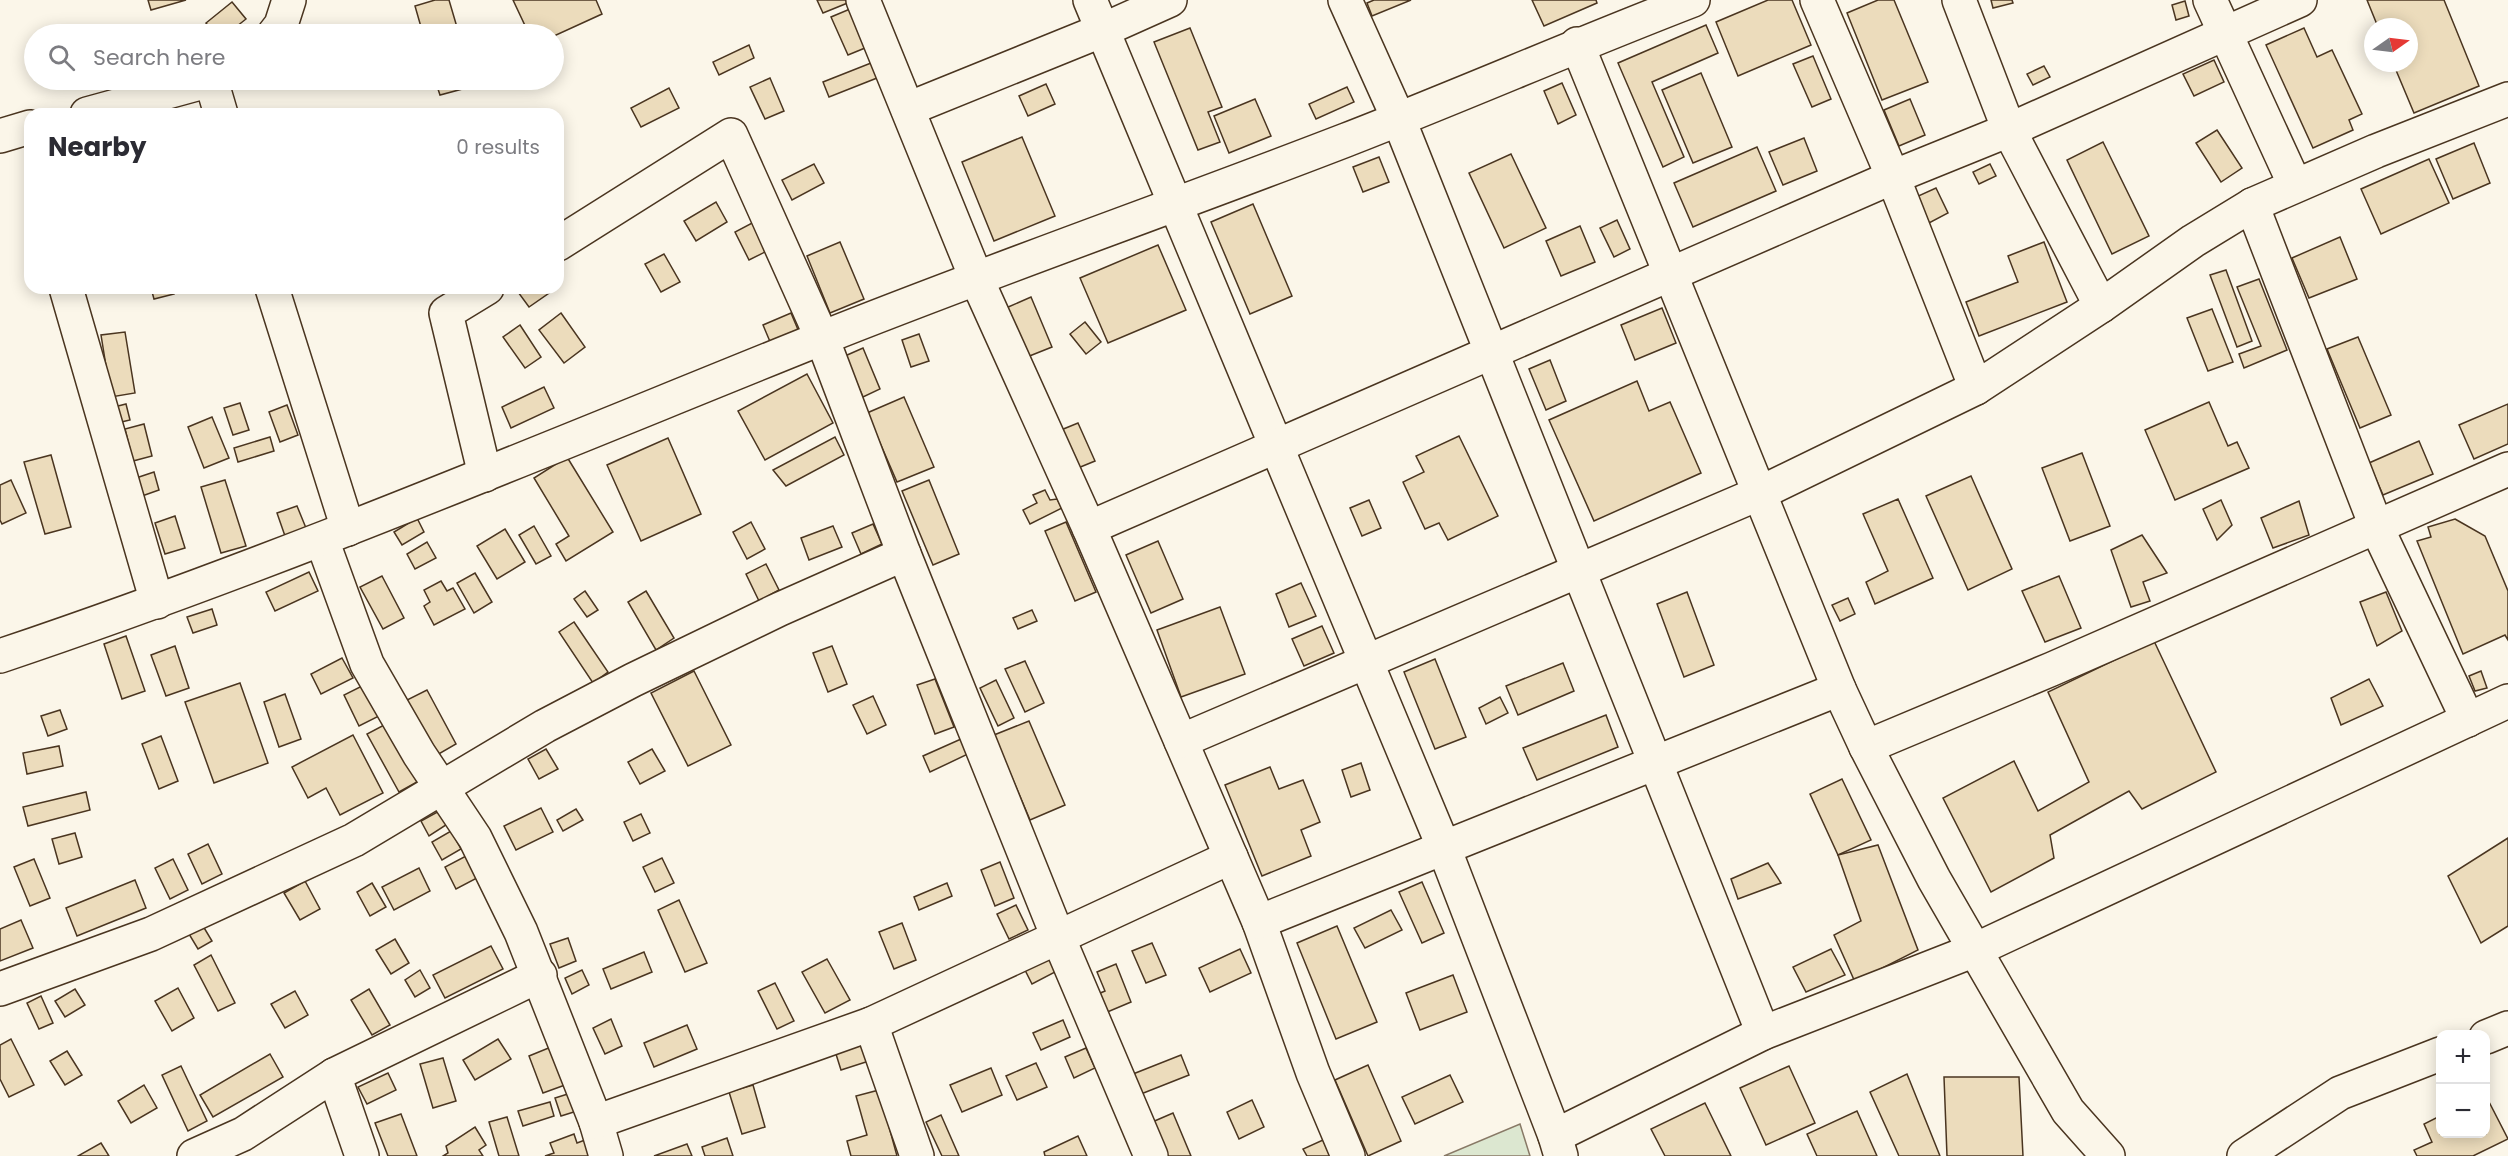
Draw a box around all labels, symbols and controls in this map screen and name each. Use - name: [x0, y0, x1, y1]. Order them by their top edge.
- north arrow: [2364, 18, 2418, 72]
- search box: [24, 24, 564, 90]
- icon: search: [45, 41, 78, 74]
- text: Search here: [93, 42, 226, 73]
- text: Nearby: [48, 129, 146, 165]
- text: 0 results: [456, 133, 540, 161]
- map controls: [2436, 1030, 2490, 1138]
- button: +: [2436, 1030, 2490, 1084]
- button: −: [2436, 1084, 2490, 1138]

